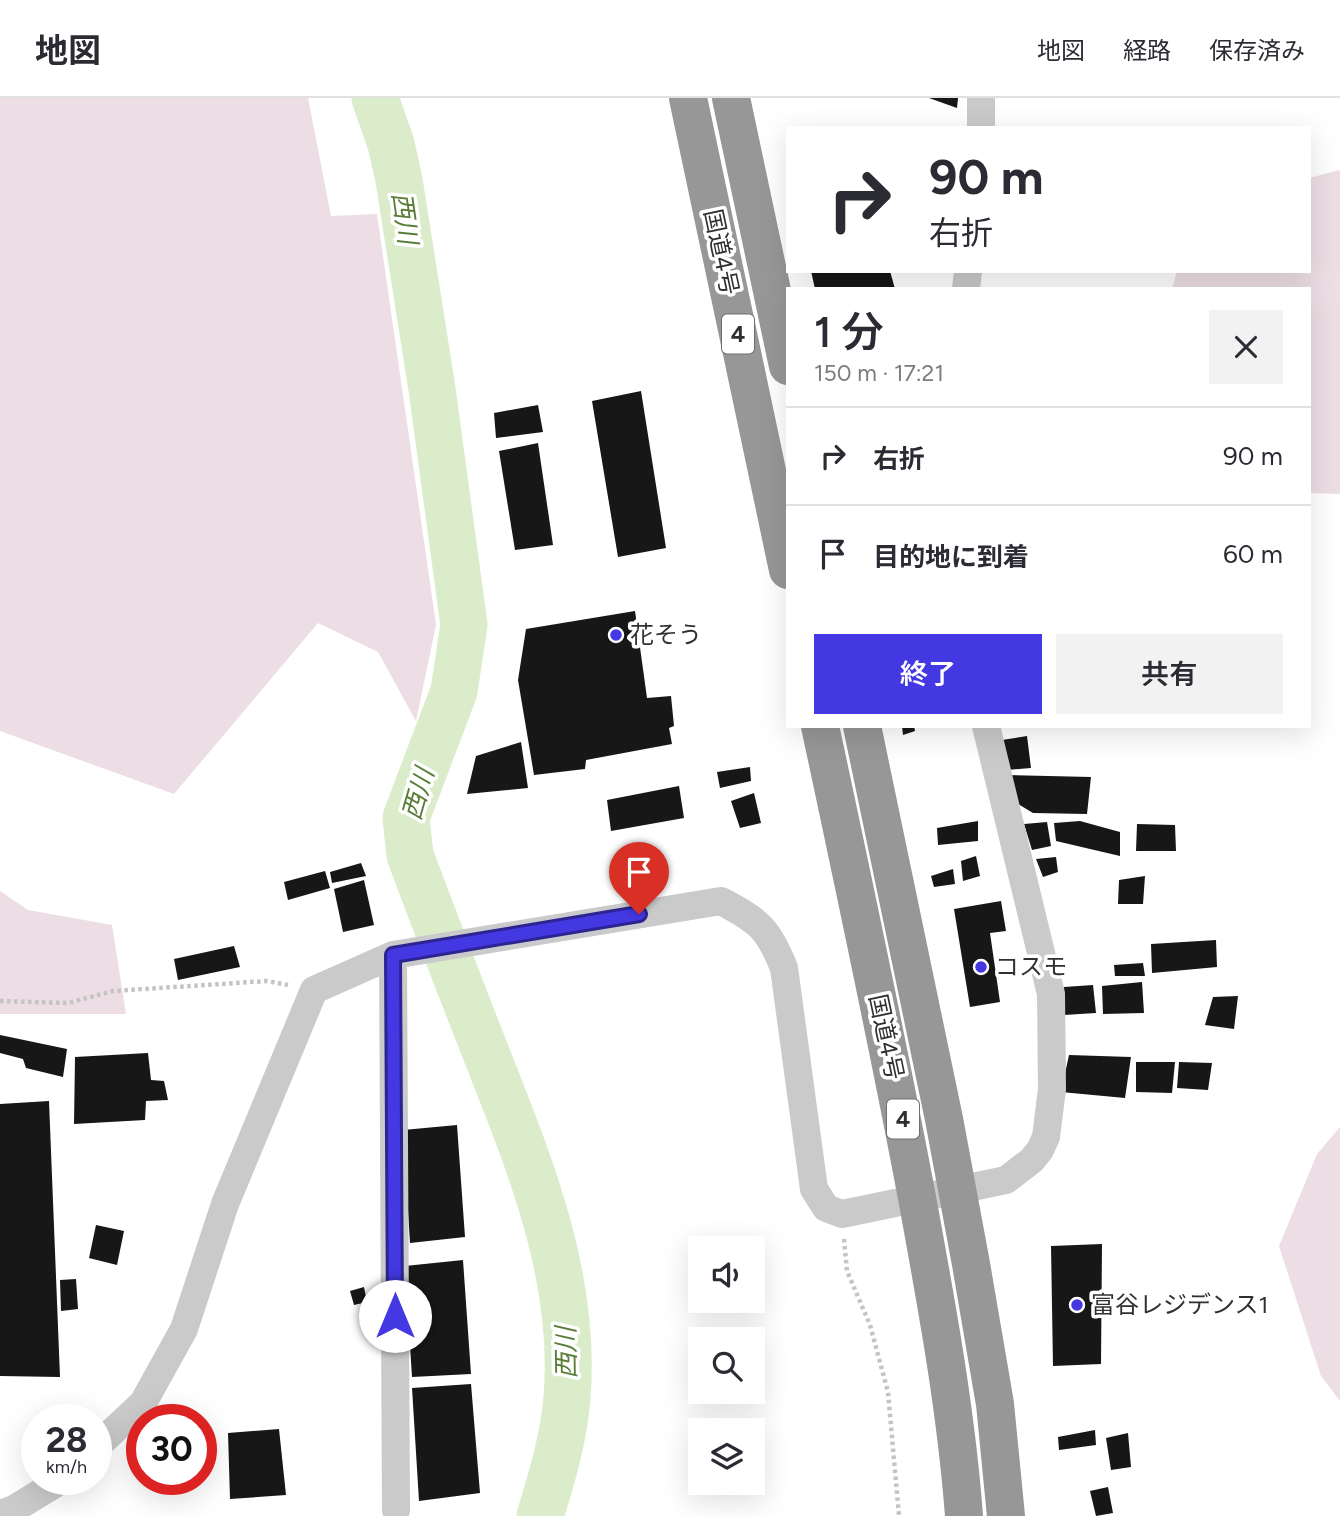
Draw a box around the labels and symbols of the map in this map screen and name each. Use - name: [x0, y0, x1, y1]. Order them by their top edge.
- water label: 西川: [386, 190, 425, 249]
- street label: 国道4号: [698, 206, 745, 297]
- road number: 4: [722, 314, 754, 354]
- place label: 花そう: [630, 620, 702, 649]
- marker: 花そう: [608, 627, 624, 643]
- water label: 西川: [395, 762, 441, 823]
- pin: [609, 842, 669, 914]
- place label: コスモ: [995, 952, 1067, 981]
- marker: コスモ: [973, 959, 989, 975]
- street label: 国道4号: [863, 991, 910, 1082]
- road number: 4: [887, 1100, 919, 1138]
- position arrow: [358, 1279, 432, 1353]
- place label: 富谷レジデンス1: [1091, 1290, 1268, 1319]
- marker: 富谷レジデンス1: [1069, 1297, 1085, 1313]
- water label: 西川: [549, 1324, 582, 1379]
- speed limit sign: 30: [126, 1404, 217, 1495]

